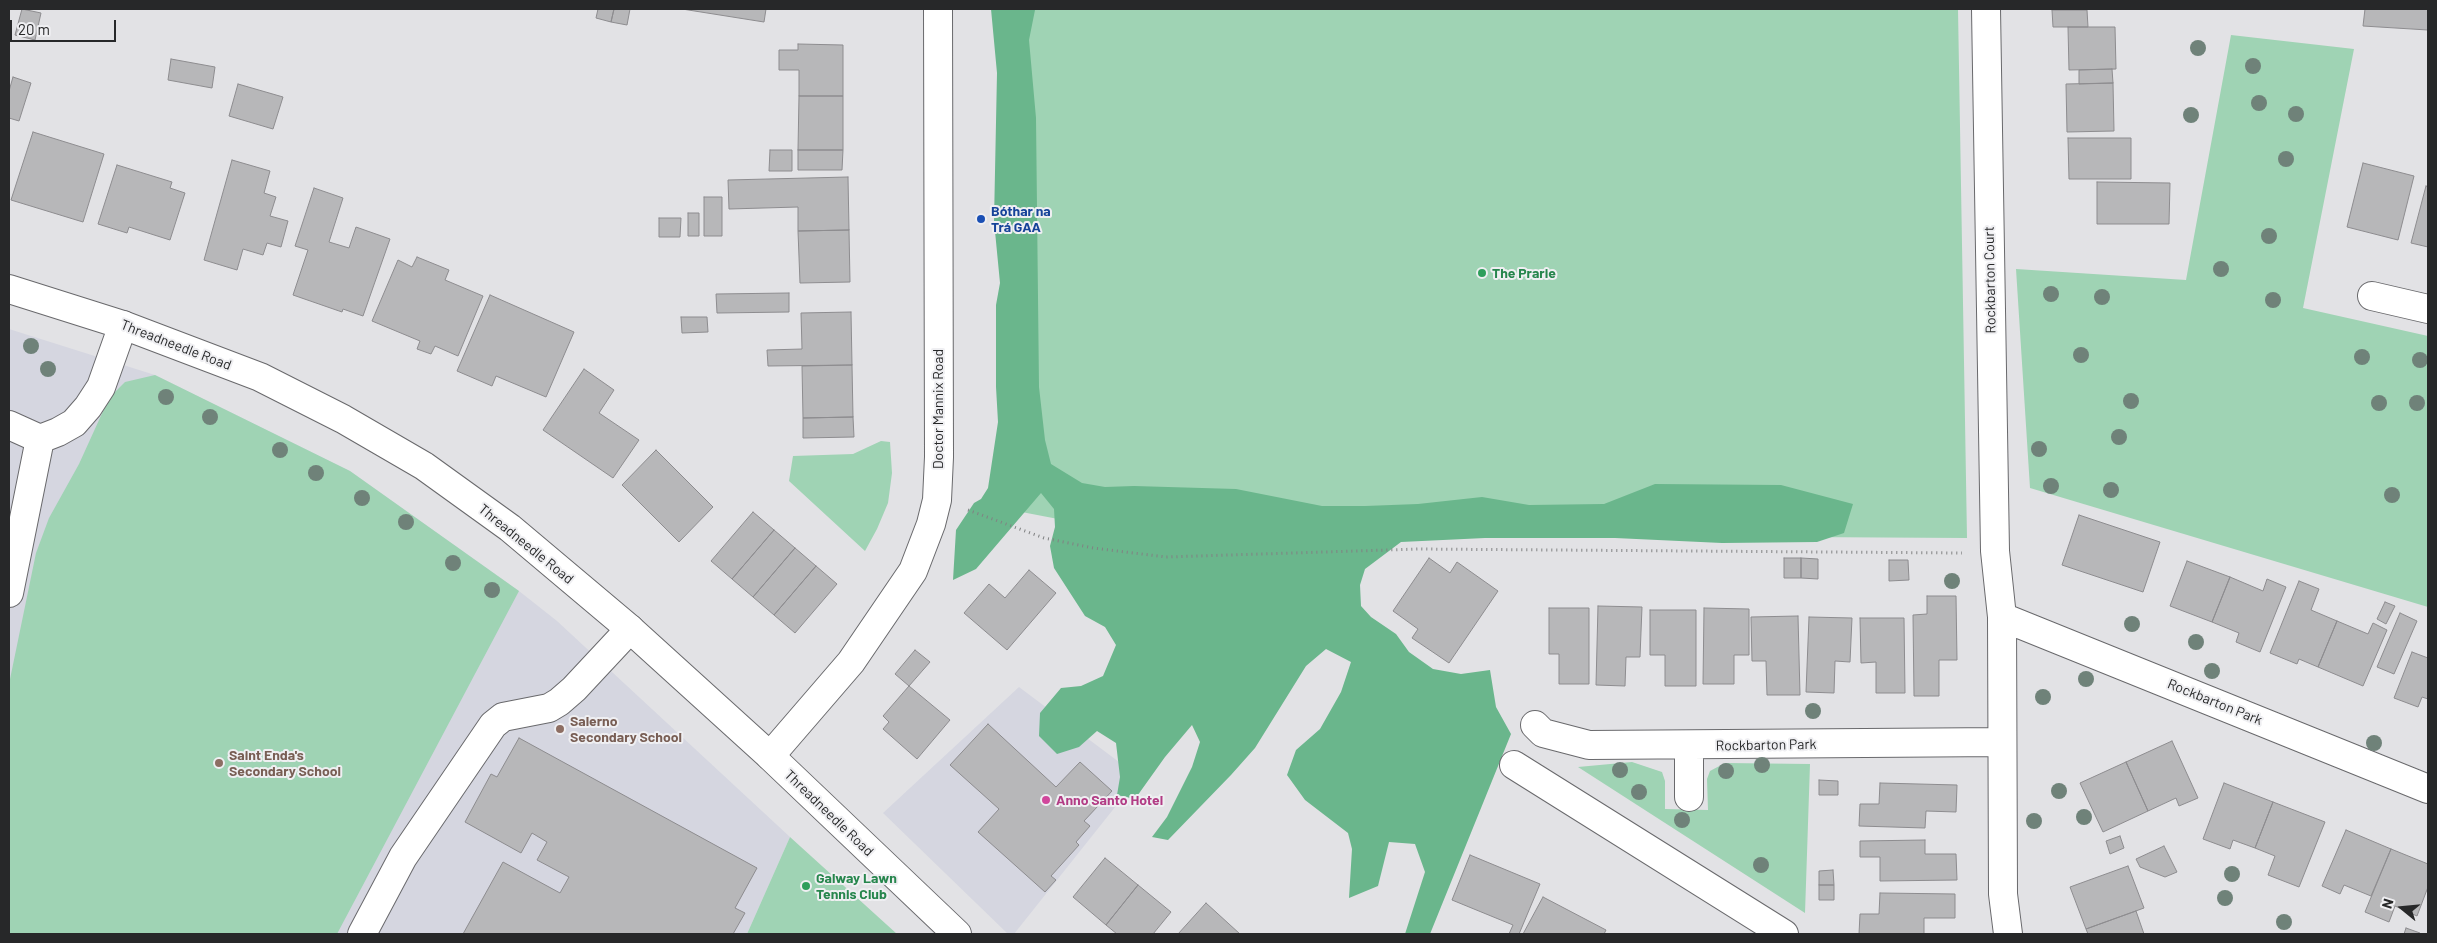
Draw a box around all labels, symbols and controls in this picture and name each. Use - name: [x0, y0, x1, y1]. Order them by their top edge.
- scale bar: [12, 10, 119, 42]
- text: 20 m: [18, 20, 50, 38]
- place label: Bóthar na Trá GAA: [991, 203, 1051, 236]
- marker: Bóthar na Trá GAA: [975, 213, 987, 225]
- street label: Rockbarton Court: [1981, 226, 1999, 334]
- place label: The Prarie: [1492, 265, 1556, 281]
- marker: The Prarie: [1476, 267, 1488, 279]
- street label: Threadneedle Road: [118, 316, 234, 374]
- street label: Doctor Mannix Road: [930, 349, 946, 469]
- street label: Threadneedle Road: [475, 501, 577, 587]
- street label: Rockbarton Park: [2165, 675, 2265, 729]
- place label: Salerno Secondary School: [570, 713, 682, 746]
- marker: Salerno Secondary School: [554, 723, 566, 735]
- street label: Rockbarton Park: [1715, 736, 1817, 754]
- place label: Saint Enda's Secondary School: [229, 747, 341, 780]
- marker: Saint Enda's Secondary School: [213, 757, 225, 769]
- street label: Threadneedle Road: [781, 766, 877, 860]
- place label: Anno Santo Hotel: [1056, 792, 1163, 808]
- marker: Anno Santo Hotel: [1040, 794, 1052, 806]
- place label: Galway Lawn Tennis Club: [816, 870, 897, 902]
- marker: Galway Lawn Tennis Club: [800, 880, 812, 892]
- north arrow: [2377, 883, 2427, 933]
- text: N: [2378, 897, 2397, 910]

